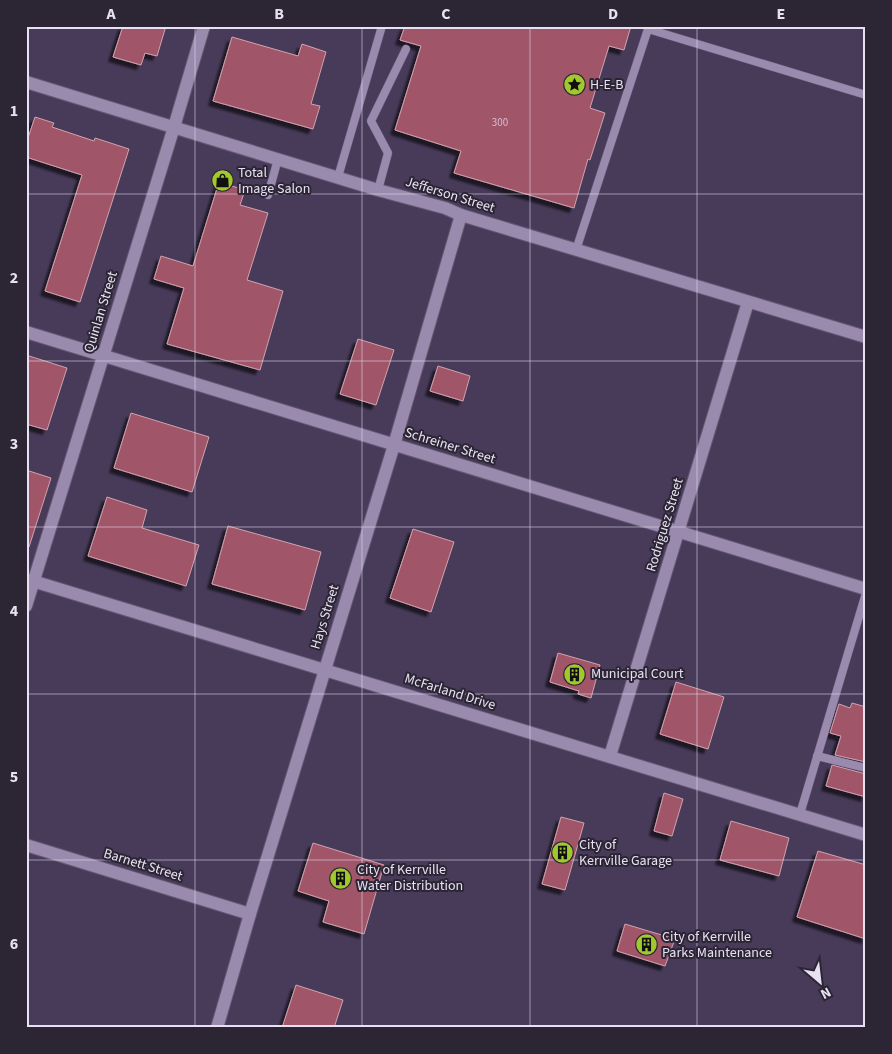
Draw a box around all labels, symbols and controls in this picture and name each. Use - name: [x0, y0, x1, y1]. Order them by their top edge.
- text: A: [105, 3, 116, 25]
- text: B: [274, 3, 284, 25]
- text: C: [441, 3, 451, 25]
- text: D: [608, 3, 618, 25]
- text: E: [777, 3, 785, 25]
- place icon: H-E-B: [562, 73, 586, 97]
- place label: H-E-B: [590, 75, 623, 95]
- text: 1: [10, 100, 18, 122]
- house number: 300: [492, 115, 508, 130]
- place label: Total Image Salon: [238, 163, 310, 199]
- shop icon: Total Image Salon: [210, 169, 234, 193]
- street label: Jefferson Street: [403, 172, 497, 218]
- text: 2: [10, 267, 18, 289]
- street label: Quinlan Street: [79, 269, 123, 355]
- street label: Schreiner Street: [402, 423, 498, 469]
- text: 3: [10, 433, 18, 455]
- street label: Rodriguez Street: [641, 475, 689, 574]
- street label: Hays Street: [306, 582, 344, 652]
- text: 4: [10, 600, 19, 622]
- building icon: Municipal Court: [563, 662, 587, 686]
- place label: Municipal Court: [591, 664, 684, 684]
- street label: McFarland Drive: [402, 669, 498, 715]
- text: 5: [10, 766, 18, 788]
- place label: City of Kerrville Garage: [579, 835, 672, 871]
- building icon: City of Kerrville Garage: [551, 841, 575, 865]
- street label: Barnett Street: [101, 843, 185, 887]
- place label: City of Kerrville Water Distribution: [357, 860, 463, 896]
- building icon: City of Kerrville Water Distribution: [329, 866, 353, 890]
- place label: City of Kerrville Parks Maintenance: [662, 927, 772, 963]
- text: 6: [10, 933, 18, 955]
- building icon: City of Kerrville Parks Maintenance: [634, 933, 658, 957]
- north arrow: [794, 956, 844, 1006]
- text: N: [817, 982, 834, 1004]

